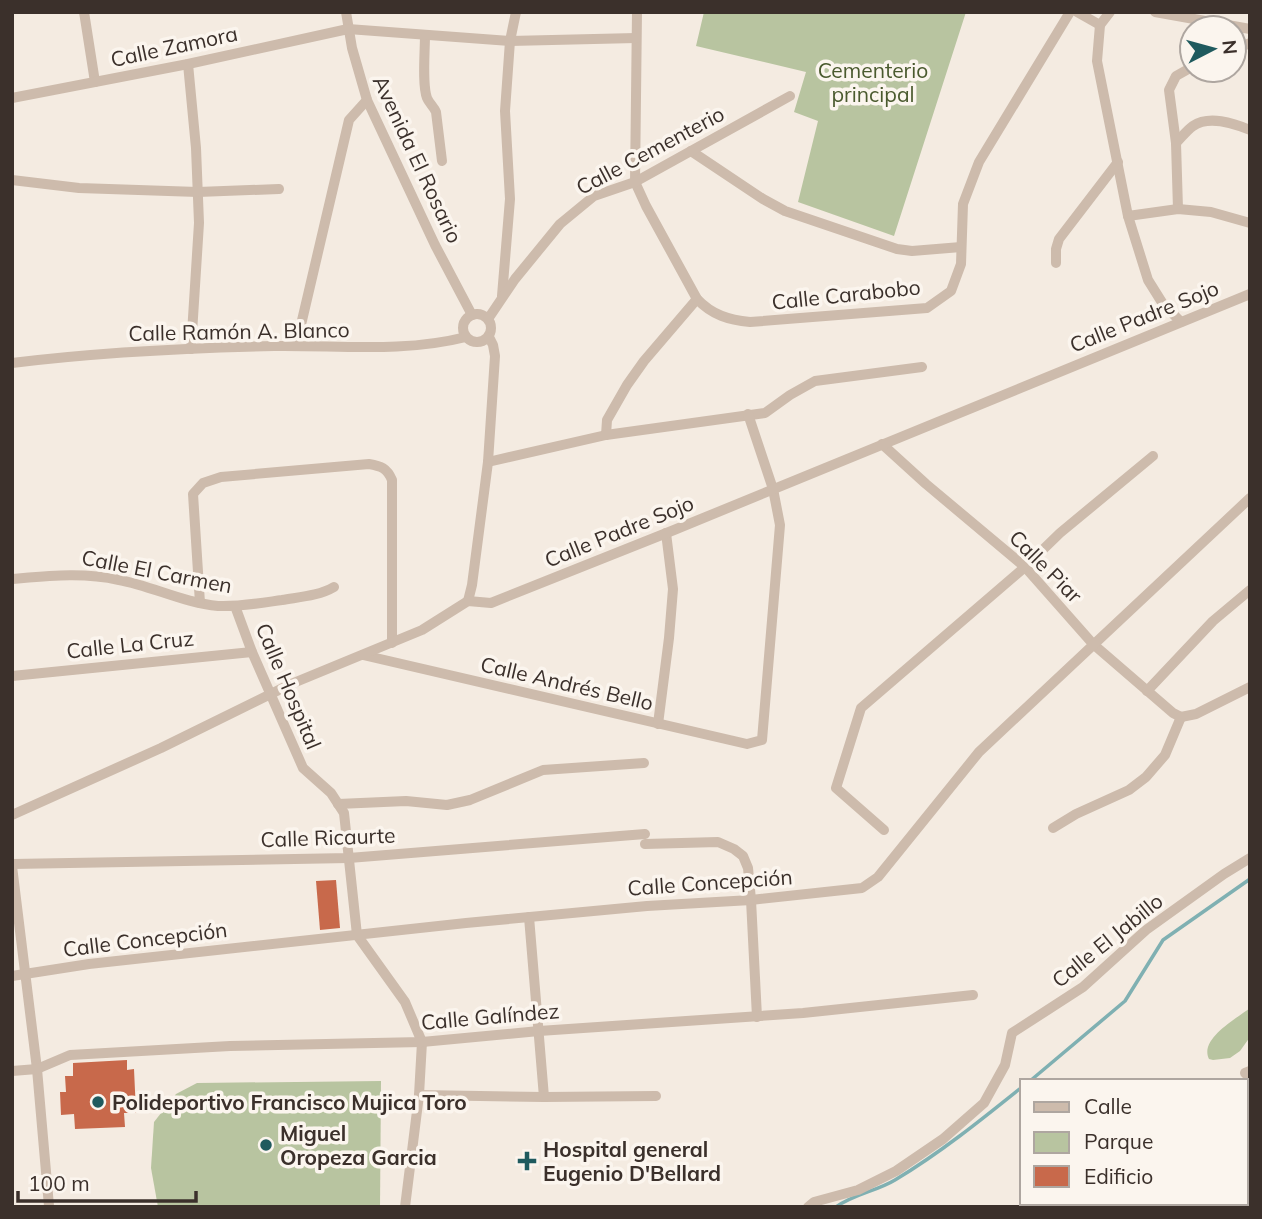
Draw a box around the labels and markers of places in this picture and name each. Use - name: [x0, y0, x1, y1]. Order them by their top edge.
- place label: Polideportivo Francisco Mujica Toro: [112, 1089, 467, 1115]
- marker: Polideportivo Francisco Mujica Toro: [90, 1094, 106, 1110]
- place label: Miguel Oropeza Garcia: [280, 1120, 437, 1170]
- place label: Hospital general Eugenio D'Bellard: [543, 1136, 721, 1186]
- marker: Miguel Oropeza Garcia: [258, 1137, 274, 1153]
- marker: Hospital general Eugenio D'Bellard: [517, 1151, 537, 1171]

